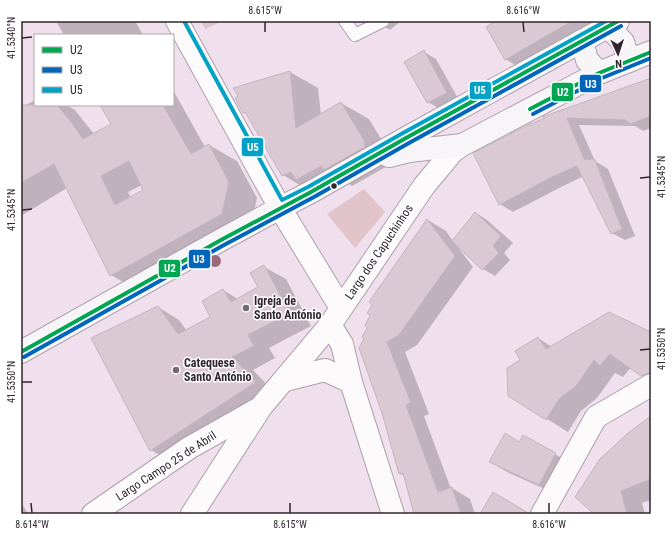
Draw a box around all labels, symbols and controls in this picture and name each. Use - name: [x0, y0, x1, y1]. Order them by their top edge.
- text: 8.615°W: [248, 5, 282, 16]
- text: 8.616°W: [506, 5, 540, 16]
- text: 41.5340°N: [6, 17, 17, 59]
- legend: [34, 34, 174, 106]
- north arrow: [598, 34, 638, 74]
- text: U2: [70, 43, 83, 57]
- text: N: [615, 57, 622, 70]
- text: U3: [70, 63, 83, 77]
- line badge: U3: [579, 74, 602, 93]
- text: U3: [585, 78, 597, 91]
- line badge: U5: [469, 81, 492, 100]
- line badge: U2: [551, 82, 574, 102]
- text: U5: [70, 83, 83, 97]
- text: U5: [474, 84, 486, 97]
- text: U2: [557, 86, 569, 99]
- line badge: U5: [241, 137, 264, 157]
- text: U5: [247, 141, 259, 154]
- text: 41.5345°N: [656, 156, 667, 198]
- unlabelled marker: [329, 181, 339, 191]
- text: 41.5345°N: [6, 189, 17, 231]
- street label: Largo dos Capuchinhos: [342, 202, 416, 302]
- line badge: U3: [188, 249, 211, 269]
- text: U3: [193, 253, 205, 266]
- line badge: U2: [158, 259, 181, 278]
- text: U2: [164, 262, 176, 275]
- place label: Igreja de Santo António: [254, 294, 321, 322]
- marker: Igreja de Santo António: [241, 303, 251, 313]
- text: 41.5350°N: [656, 328, 667, 370]
- place label: Catequese Santo António: [184, 356, 251, 384]
- text: 41.5350°N: [6, 361, 17, 403]
- marker: Catequese Santo António: [171, 365, 181, 375]
- street label: Largo Campo 25 de Abril: [113, 428, 219, 504]
- text: 8.614°W: [15, 519, 49, 530]
- text: 8.615°W: [273, 519, 307, 530]
- text: 8.616°W: [532, 519, 566, 530]

